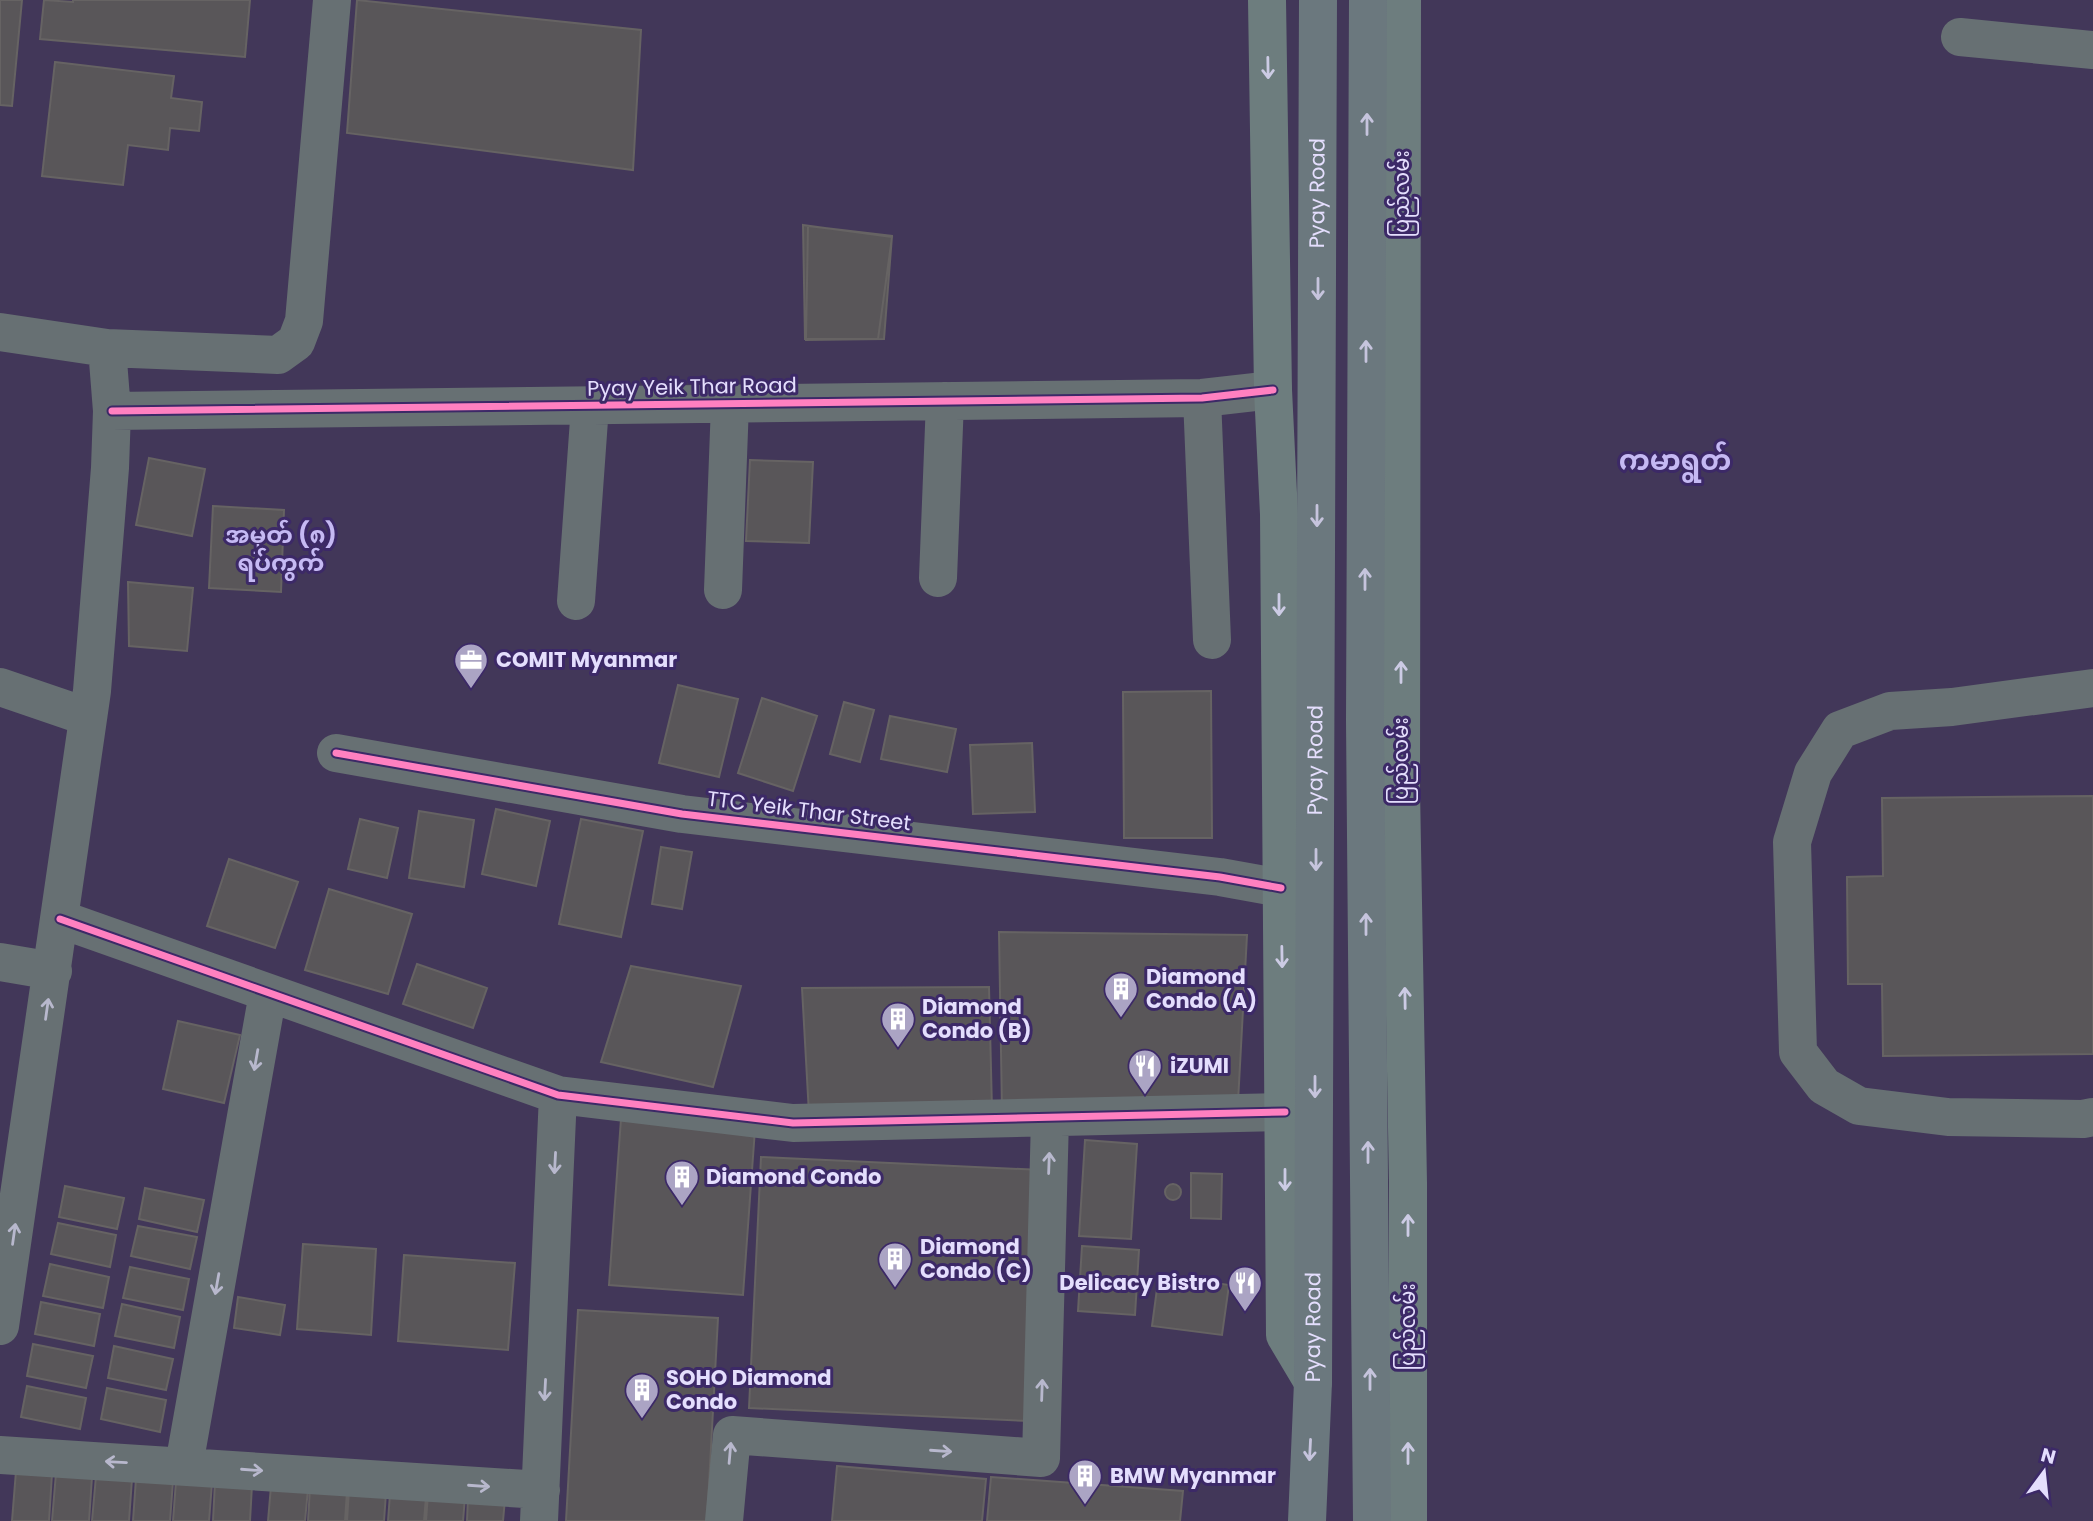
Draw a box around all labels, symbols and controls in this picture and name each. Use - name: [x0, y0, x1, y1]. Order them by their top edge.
- one-way arrow: [1261, 56, 1275, 79]
- one-way arrow: [1360, 113, 1374, 136]
- street label: Pyay Road: [1302, 138, 1332, 248]
- street label: ပြည်လမ်း: [1386, 150, 1419, 238]
- one-way arrow: [1311, 277, 1325, 300]
- one-way arrow: [1359, 340, 1373, 363]
- street label: Pyay Yeik Thar Road: [587, 370, 797, 403]
- district label: ကမာရွတ်: [1619, 441, 1731, 483]
- one-way arrow: [1310, 504, 1324, 527]
- district label: အမှတ် (၈) ရပ်ကွက်: [225, 518, 337, 582]
- one-way arrow: [1358, 568, 1372, 591]
- one-way arrow: [1272, 593, 1286, 616]
- office icon: COMIT Myanmar: [452, 641, 490, 690]
- place label: COMIT Myanmar: [496, 645, 677, 674]
- one-way arrow: [1394, 661, 1408, 684]
- street label: Pyay Road: [1300, 705, 1329, 815]
- street label: ပြည်လမ်း: [1385, 717, 1418, 805]
- street label: TTC Yeik Thar Street: [705, 784, 913, 837]
- one-way arrow: [1309, 848, 1323, 871]
- one-way arrow: [1360, 913, 1373, 936]
- one-way arrow: [1275, 945, 1289, 968]
- place label: Diamond Condo (A): [1146, 962, 1257, 1015]
- building icon: Diamond Condo (A): [1102, 970, 1140, 1019]
- one-way arrow: [1398, 987, 1412, 1010]
- place label: Diamond Condo (B): [922, 992, 1032, 1045]
- one-way arrow: [41, 998, 54, 1021]
- building icon: Diamond Condo (B): [879, 1000, 917, 1049]
- restaurant icon: iZUMI: [1126, 1047, 1164, 1096]
- one-way arrow: [249, 1048, 263, 1071]
- place label: iZUMI: [1170, 1051, 1229, 1080]
- one-way arrow: [1308, 1076, 1322, 1099]
- one-way arrow: [1362, 1141, 1375, 1164]
- one-way arrow: [549, 1151, 562, 1174]
- one-way arrow: [1042, 1151, 1055, 1174]
- building icon: Diamond Condo: [663, 1158, 701, 1207]
- place label: Diamond Condo: [706, 1162, 881, 1191]
- one-way arrow: [1278, 1168, 1292, 1191]
- one-way arrow: [1401, 1214, 1415, 1237]
- one-way arrow: [8, 1223, 21, 1246]
- place label: Diamond Condo (C): [920, 1232, 1032, 1285]
- building icon: Diamond Condo (C): [876, 1240, 914, 1289]
- restaurant icon: Delicacy Bistro: [1226, 1264, 1264, 1313]
- place label: Delicacy Bistro: [1059, 1268, 1220, 1297]
- one-way arrow: [209, 1272, 223, 1295]
- street label: Pyay Road: [1298, 1272, 1327, 1382]
- street label: ပြည်လမ်း: [1392, 1283, 1425, 1371]
- place label: SOHO Diamond Condo: [666, 1363, 831, 1416]
- one-way arrow: [1363, 1368, 1377, 1391]
- building icon: SOHO Diamond Condo: [623, 1371, 661, 1420]
- one-way arrow: [539, 1378, 552, 1401]
- one-way arrow: [1036, 1379, 1049, 1402]
- north arrow: [2009, 1437, 2079, 1507]
- one-way arrow: [1304, 1438, 1317, 1461]
- text: N: [2038, 1441, 2059, 1471]
- one-way arrow: [724, 1442, 737, 1465]
- one-way arrow: [1401, 1442, 1415, 1465]
- one-way arrow: [929, 1445, 951, 1458]
- one-way arrow: [105, 1455, 128, 1468]
- building icon: BMW Myanmar: [1066, 1457, 1104, 1506]
- place label: BMW Myanmar: [1110, 1461, 1276, 1490]
- one-way arrow: [241, 1464, 263, 1477]
- one-way arrow: [468, 1480, 490, 1493]

